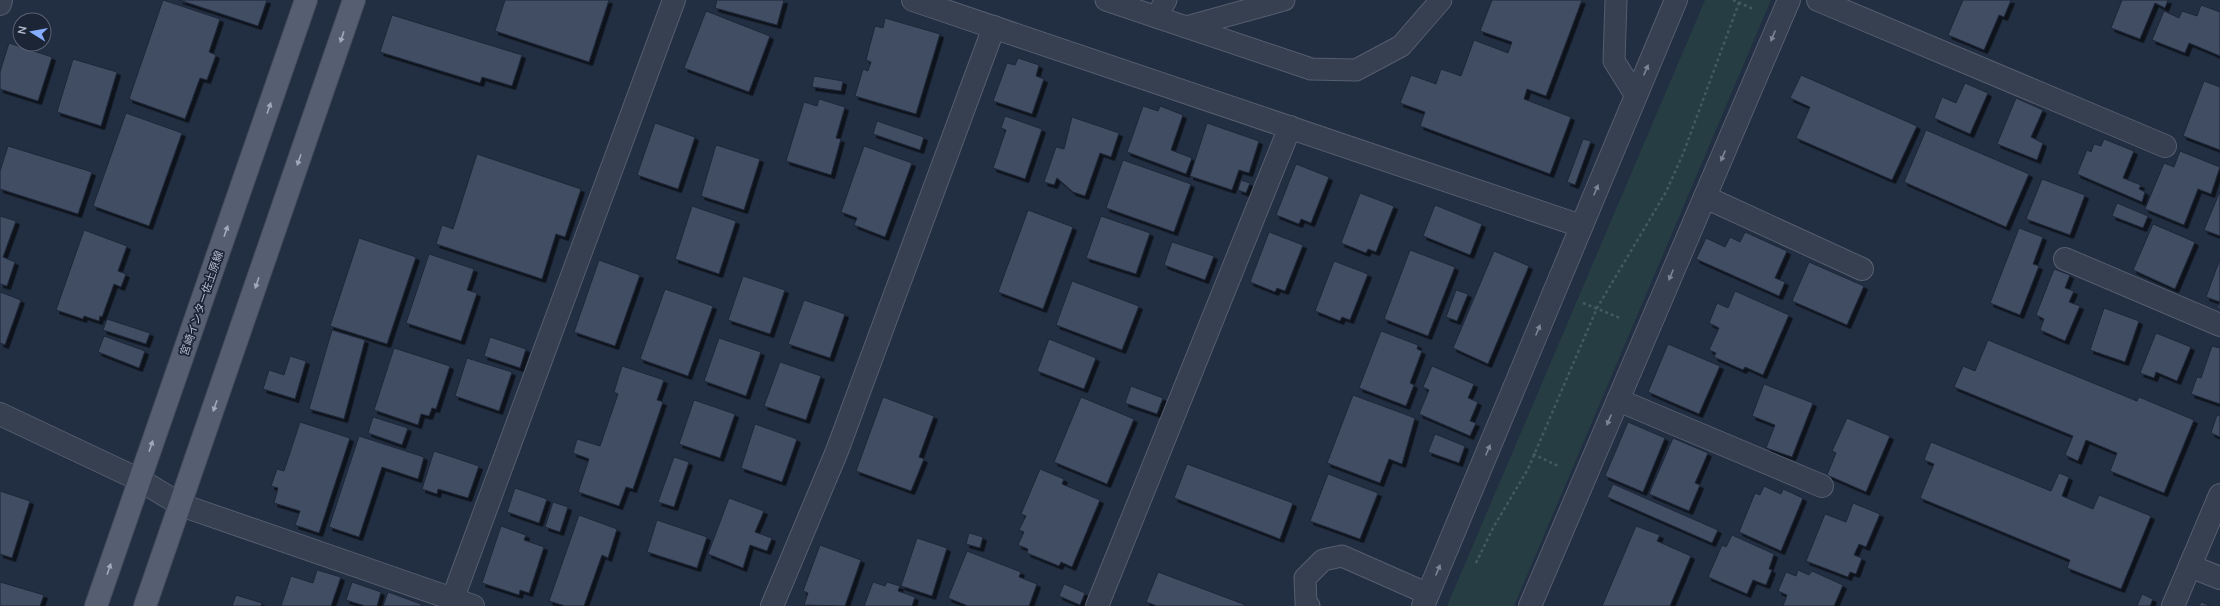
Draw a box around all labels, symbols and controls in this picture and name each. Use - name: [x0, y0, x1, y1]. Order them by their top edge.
- north arrow: [12, 12, 52, 52]
- text: N: [14, 25, 30, 35]
- one-way arrow: [1770, 30, 1776, 42]
- one-way arrow: [338, 31, 344, 43]
- one-way arrow: [1644, 64, 1650, 76]
- one-way arrow: [266, 102, 272, 114]
- one-way arrow: [1719, 150, 1725, 162]
- one-way arrow: [296, 154, 302, 166]
- one-way arrow: [1593, 185, 1599, 196]
- one-way arrow: [223, 224, 229, 236]
- street label: 宮崎インター佐土原線: [176, 249, 226, 357]
- one-way arrow: [1668, 269, 1675, 281]
- one-way arrow: [254, 277, 260, 289]
- one-way arrow: [1535, 325, 1541, 336]
- one-way arrow: [212, 400, 218, 412]
- one-way arrow: [1606, 415, 1612, 427]
- one-way arrow: [149, 440, 155, 452]
- one-way arrow: [1485, 445, 1491, 456]
- one-way arrow: [106, 563, 112, 575]
- one-way arrow: [1435, 565, 1441, 576]

